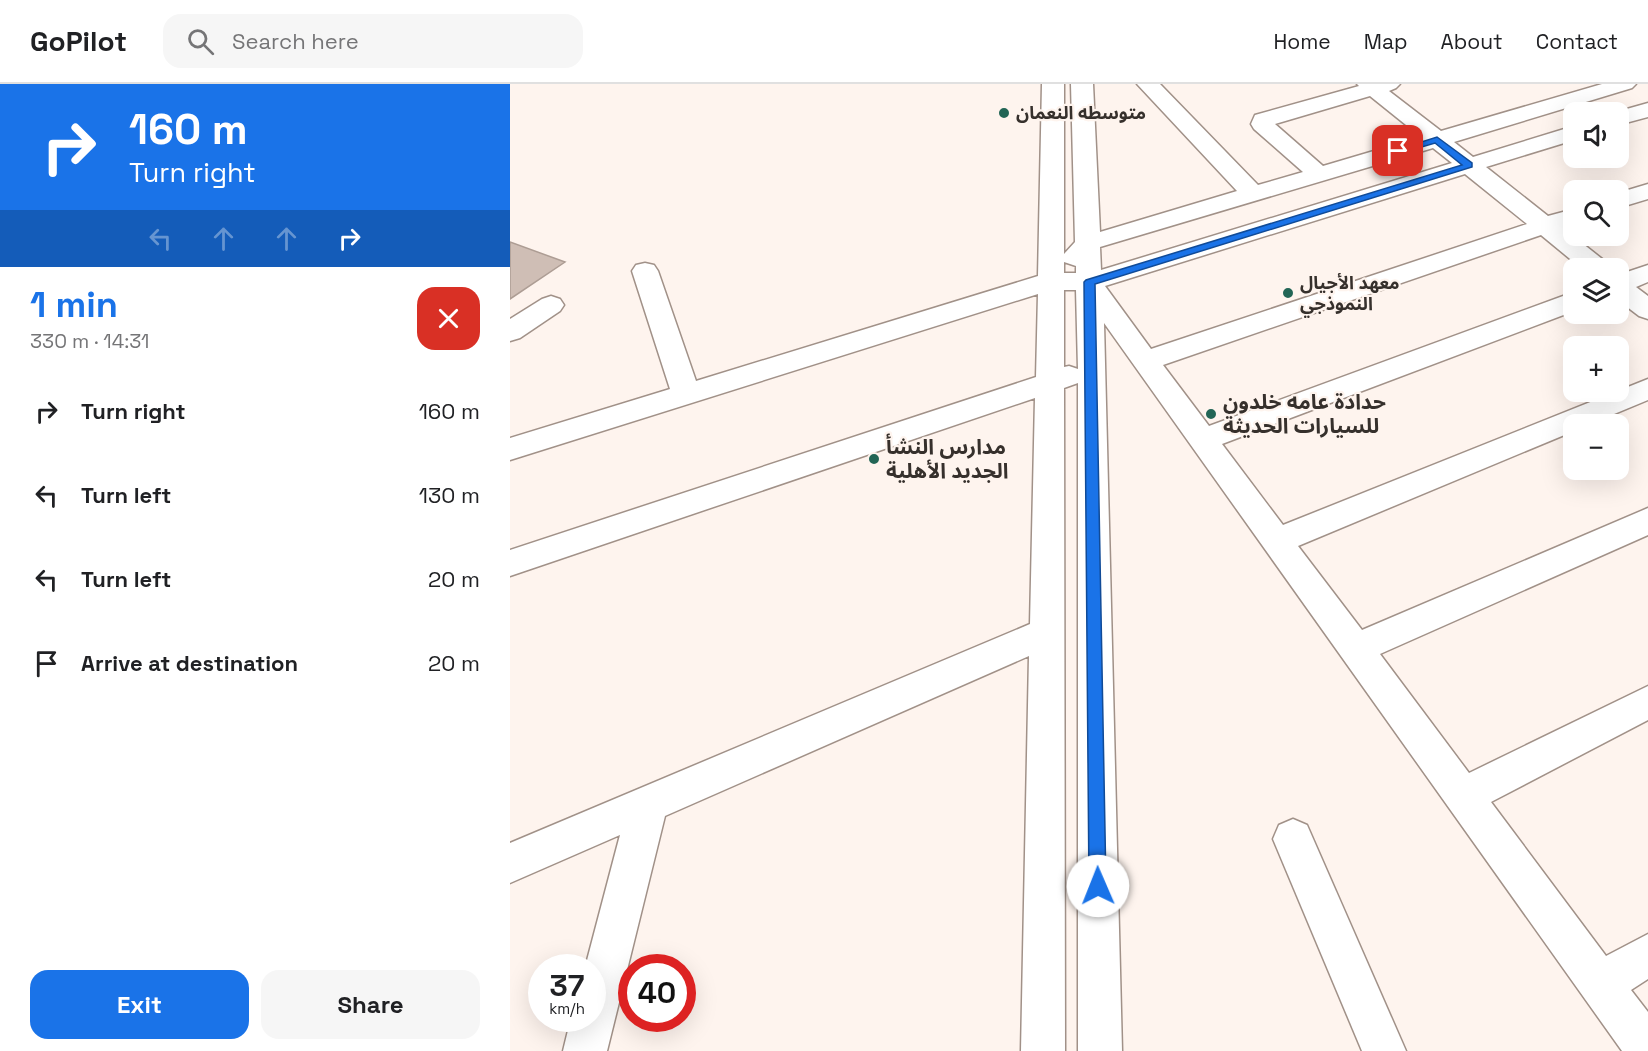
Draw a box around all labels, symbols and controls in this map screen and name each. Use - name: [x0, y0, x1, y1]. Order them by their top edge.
- search box: [163, 14, 583, 68]
- text: GoPilot: [30, 23, 127, 59]
- icon: search: [184, 25, 217, 58]
- text: Search here: [232, 27, 359, 55]
- text: Home: [1273, 28, 1331, 55]
- text: Map: [1364, 28, 1408, 55]
- text: About: [1441, 28, 1503, 55]
- text: Contact: [1536, 28, 1618, 55]
- place label: متوسطه النعمان: [1016, 101, 1146, 124]
- map controls: [1563, 102, 1629, 480]
- button: sound: [1563, 102, 1629, 168]
- text: 160 m: [129, 103, 248, 156]
- marker: متوسطه النعمان: [997, 106, 1011, 120]
- icon: right: [30, 108, 108, 186]
- pin: [1372, 125, 1423, 176]
- icon: arrive: [1381, 134, 1414, 167]
- text: Turn right: [129, 155, 256, 190]
- button: search: [1563, 180, 1629, 246]
- icon: left: [144, 222, 177, 255]
- icon: ahead: [207, 222, 240, 255]
- icon: ahead: [270, 222, 303, 255]
- icon: right: [333, 222, 366, 255]
- button: layers: [1563, 258, 1629, 324]
- place label: معهد الأجيال النموذجي: [1300, 271, 1400, 318]
- text: 1 min: [30, 282, 118, 328]
- marker: معهد الأجيال النموذجي: [1281, 286, 1295, 300]
- button: close: [417, 287, 480, 350]
- text: 330 m · 14:31: [30, 328, 149, 354]
- button: +: [1563, 336, 1629, 402]
- place label: حدادة عامه خلدون للسيارات الحديثة: [1223, 388, 1386, 439]
- icon: right: [30, 395, 63, 428]
- text: Turn right: [81, 397, 186, 425]
- text: 160 m: [419, 397, 480, 425]
- marker: حدادة عامه خلدون للسيارات الحديثة: [1204, 407, 1218, 421]
- button: −: [1563, 414, 1629, 480]
- place label: مدارس النشأ الجديد الأهلية: [886, 433, 1009, 484]
- marker: مدارس النشأ الجديد الأهلية: [867, 452, 881, 466]
- icon: left: [30, 479, 63, 512]
- text: Turn left: [81, 481, 171, 509]
- text: 130 m: [419, 481, 480, 509]
- icon: left: [30, 563, 63, 596]
- text: Turn left: [81, 565, 171, 593]
- text: 20 m: [428, 565, 480, 593]
- icon: arrive: [30, 647, 63, 680]
- text: Arrive at destination: [81, 649, 298, 677]
- text: 20 m: [428, 649, 480, 677]
- position arrow: [1066, 854, 1130, 918]
- speed limit sign: 40: [618, 954, 696, 1032]
- text: 37: [550, 966, 584, 1005]
- button: Exit: [30, 970, 249, 1039]
- button: Share: [261, 970, 480, 1039]
- text: km/h: [549, 999, 585, 1018]

